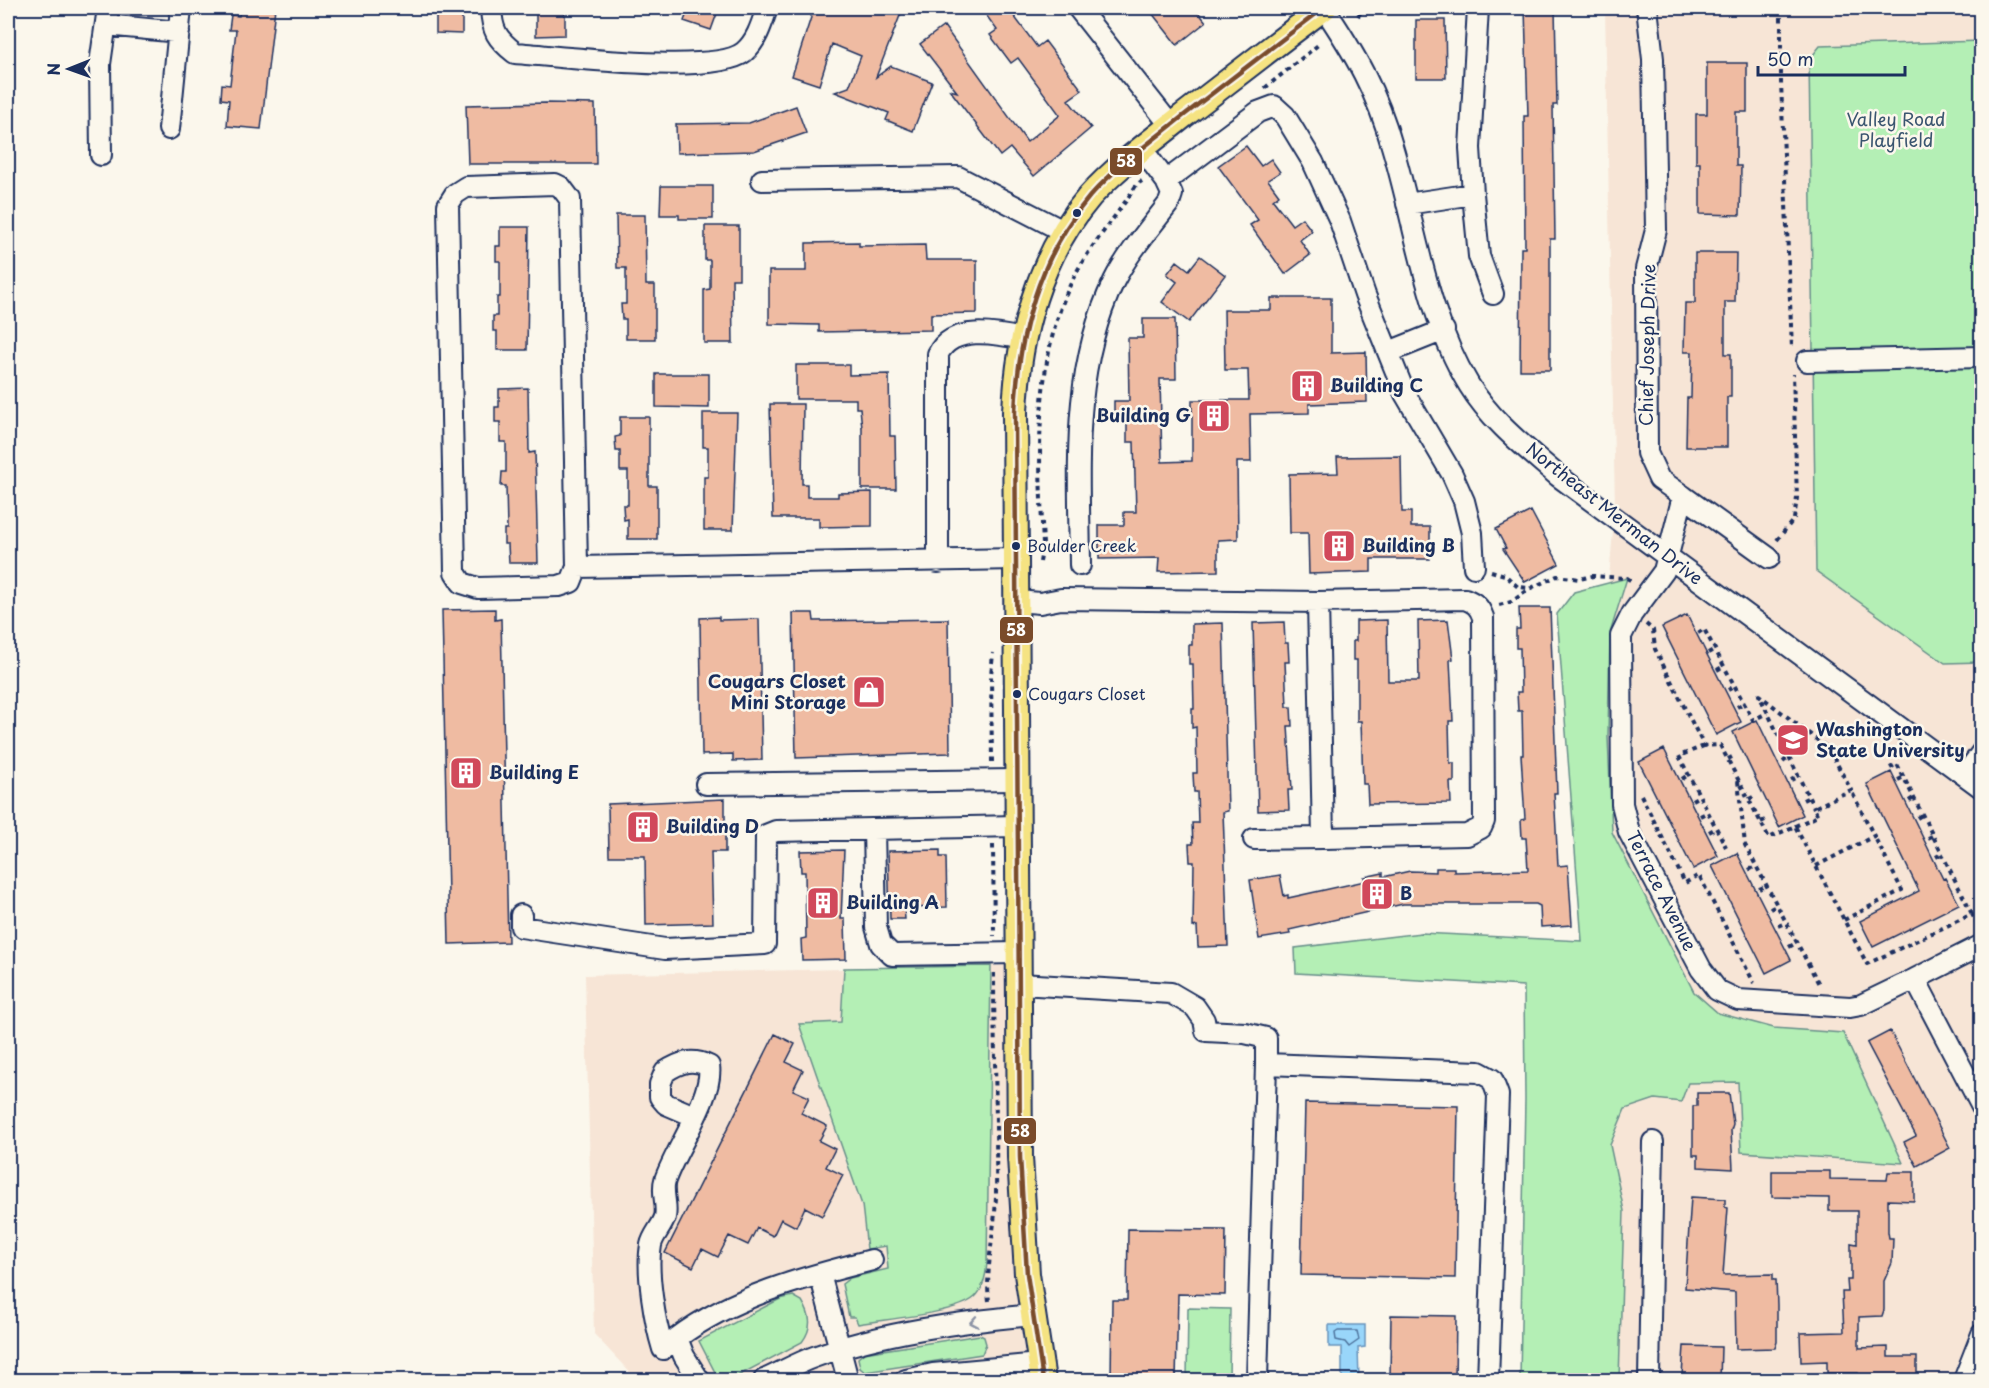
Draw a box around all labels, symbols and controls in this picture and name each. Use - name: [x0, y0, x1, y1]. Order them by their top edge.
- north arrow: [39, 39, 99, 99]
- scale bar: [1758, 39, 1905, 77]
- text: 50 m: [1767, 45, 1814, 72]
- text: N: [41, 63, 65, 76]
- park label: Valley Road Playfield: [1846, 105, 1946, 153]
- line badge: 58: [1109, 147, 1143, 176]
- text: 58: [1116, 148, 1136, 172]
- unlabelled marker: [1071, 207, 1083, 219]
- street label: Chief Joseph Drive: [1632, 264, 1661, 426]
- building icon: Building C: [1289, 368, 1325, 404]
- place label: Building C: [1330, 371, 1423, 398]
- building icon: Building G: [1196, 398, 1232, 434]
- place label: Building G: [1096, 401, 1191, 428]
- street label: Northeast Merman Drive: [1521, 435, 1709, 591]
- building icon: Building B: [1321, 528, 1357, 564]
- place label: Building B: [1362, 531, 1455, 558]
- place label: Boulder Creek: [1027, 533, 1137, 557]
- marker: Boulder Creek: [1010, 540, 1022, 552]
- line badge: 58: [999, 616, 1034, 644]
- text: 58: [1006, 617, 1026, 641]
- place label: Cougars Closet Mini Storage: [708, 667, 846, 715]
- shop icon: Cougars Closet Mini Storage: [851, 674, 887, 710]
- place label: Cougars Closet: [1028, 681, 1146, 705]
- marker: Cougars Closet: [1011, 688, 1023, 700]
- place label: Washington State University: [1816, 715, 1965, 763]
- school or university icon: Washington State University: [1775, 722, 1811, 758]
- building icon: Building E: [448, 755, 484, 791]
- place label: Building E: [489, 758, 579, 785]
- building icon: Building D: [625, 809, 661, 845]
- place label: Building D: [666, 812, 759, 839]
- street label: Terrace Avenue: [1620, 825, 1704, 955]
- building icon: B: [1359, 876, 1395, 912]
- place label: B: [1400, 879, 1412, 906]
- building icon: Building A: [805, 885, 841, 921]
- place label: Building A: [846, 888, 939, 915]
- line badge: 58: [1003, 1117, 1037, 1145]
- text: 58: [1010, 1118, 1030, 1142]
- one-way arrow: [969, 1315, 979, 1328]

